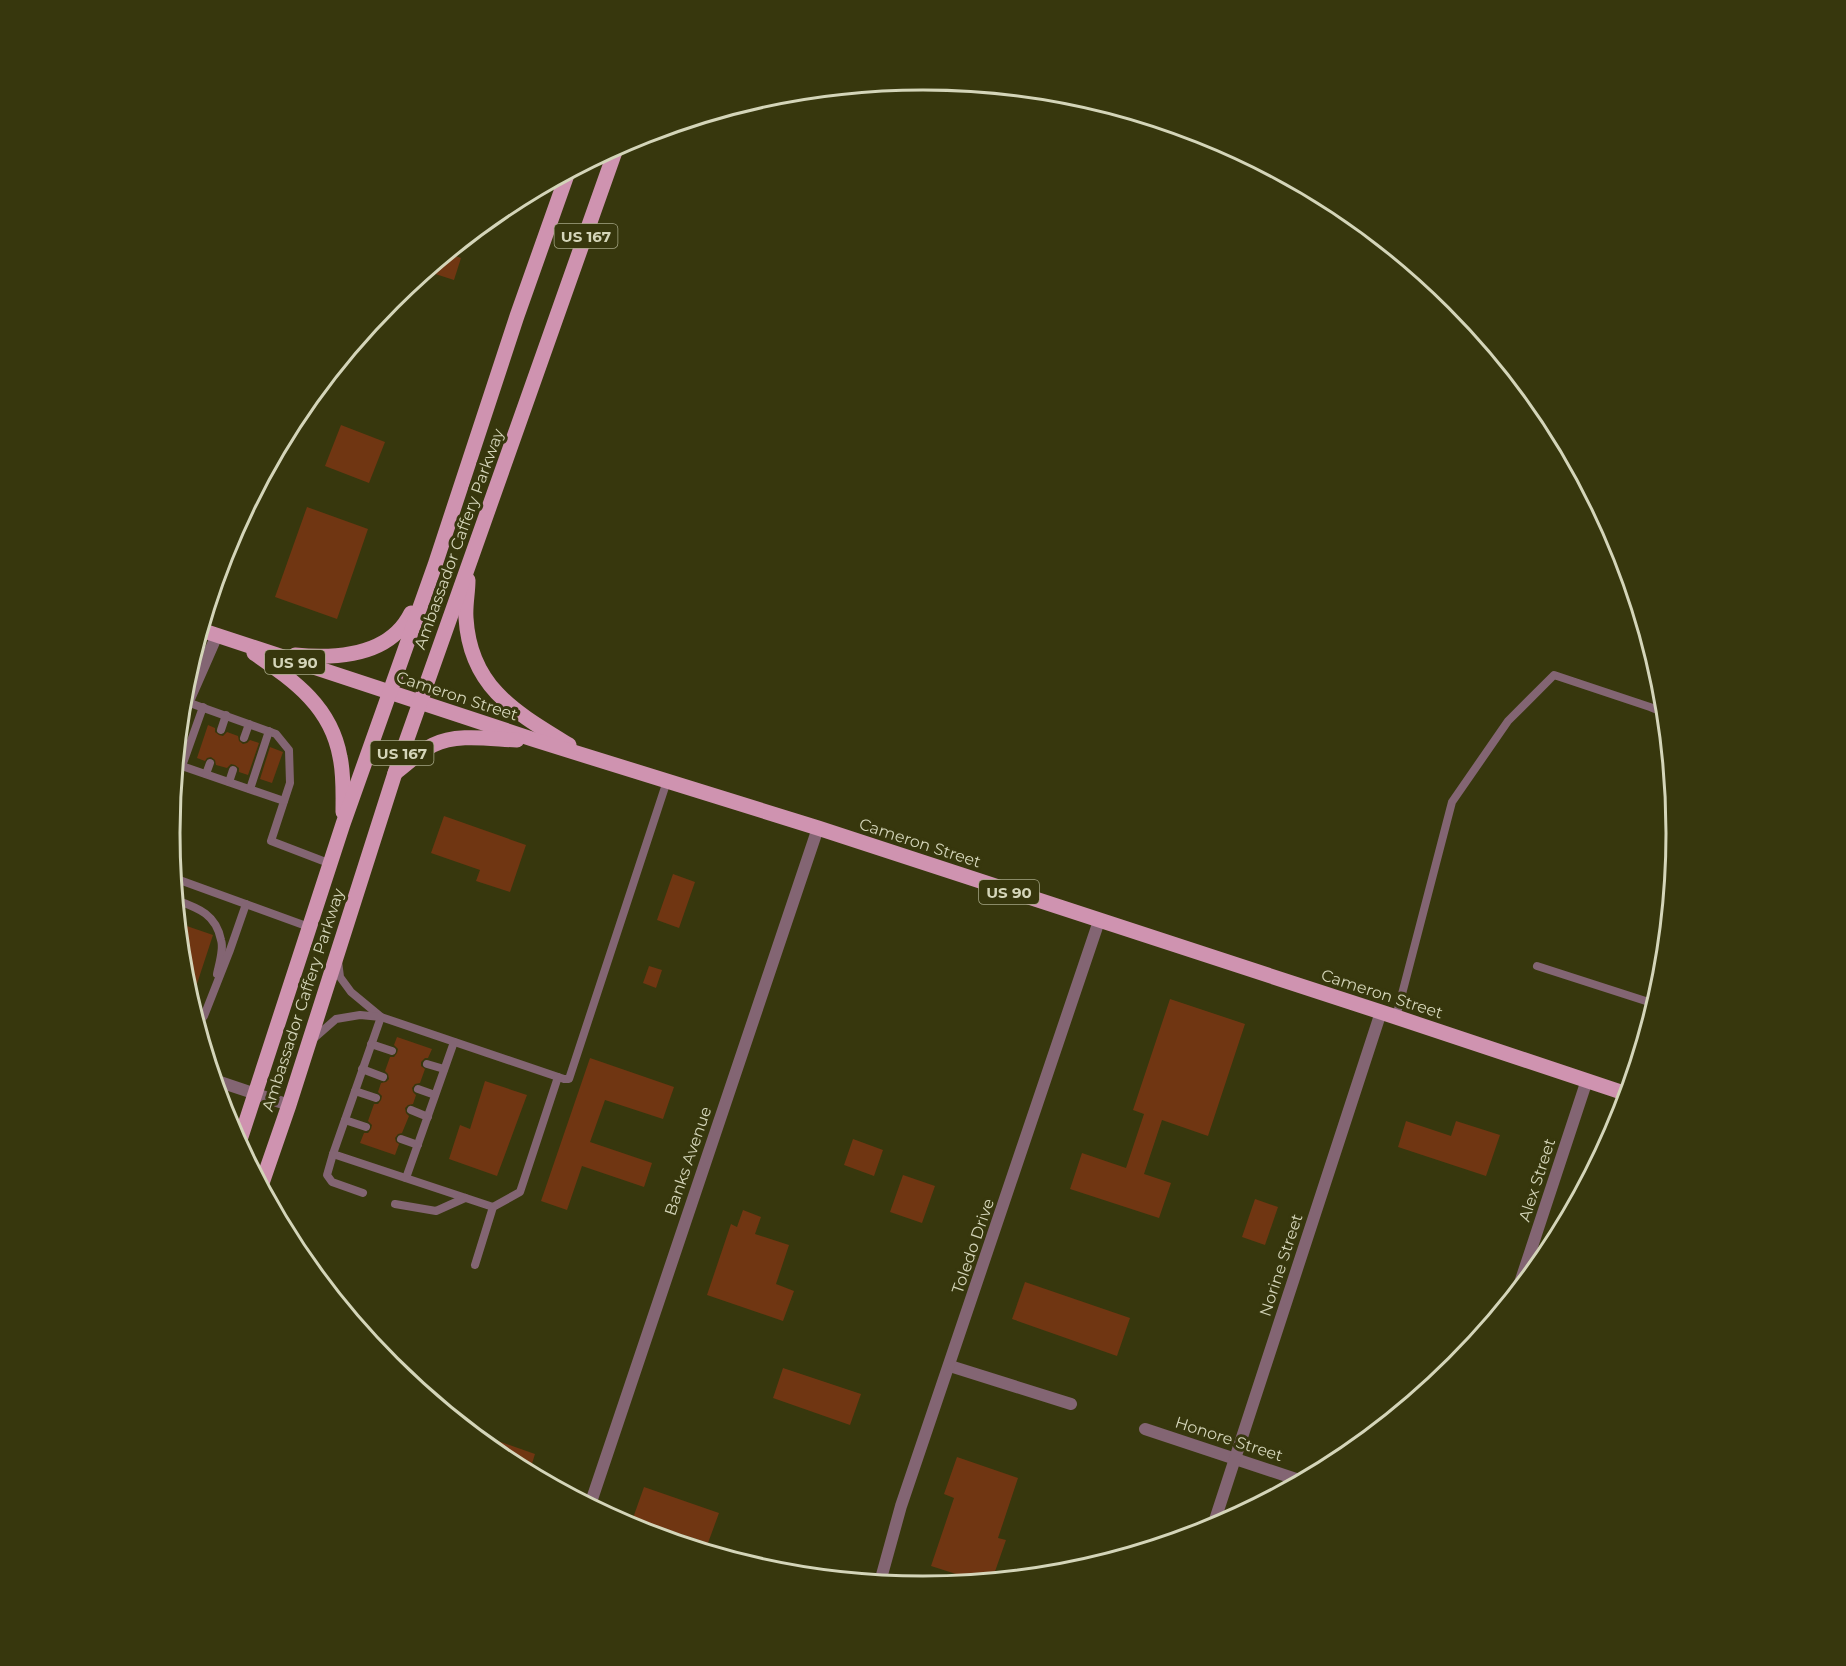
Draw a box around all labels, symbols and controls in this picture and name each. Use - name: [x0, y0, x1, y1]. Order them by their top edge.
- road number: US 167: [554, 224, 618, 248]
- street label: Ambassador Caffery Parkway: [410, 426, 508, 652]
- road number: US 90: [265, 650, 325, 674]
- street label: Cameron Street: [394, 667, 521, 725]
- road number: US 167: [370, 741, 434, 765]
- street label: Cameron Street: [857, 814, 984, 872]
- road number: US 90: [979, 880, 1039, 904]
- street label: Ambassador Caffery Parkway: [258, 886, 348, 1114]
- street label: Cameron Street: [1319, 965, 1446, 1023]
- street label: Banks Avenue: [660, 1104, 716, 1218]
- street label: Alex Street: [1515, 1136, 1560, 1224]
- street label: Toledo Drive: [948, 1196, 998, 1296]
- street label: Norine Street: [1255, 1211, 1307, 1319]
- street label: Honore Street: [1173, 1413, 1286, 1466]

